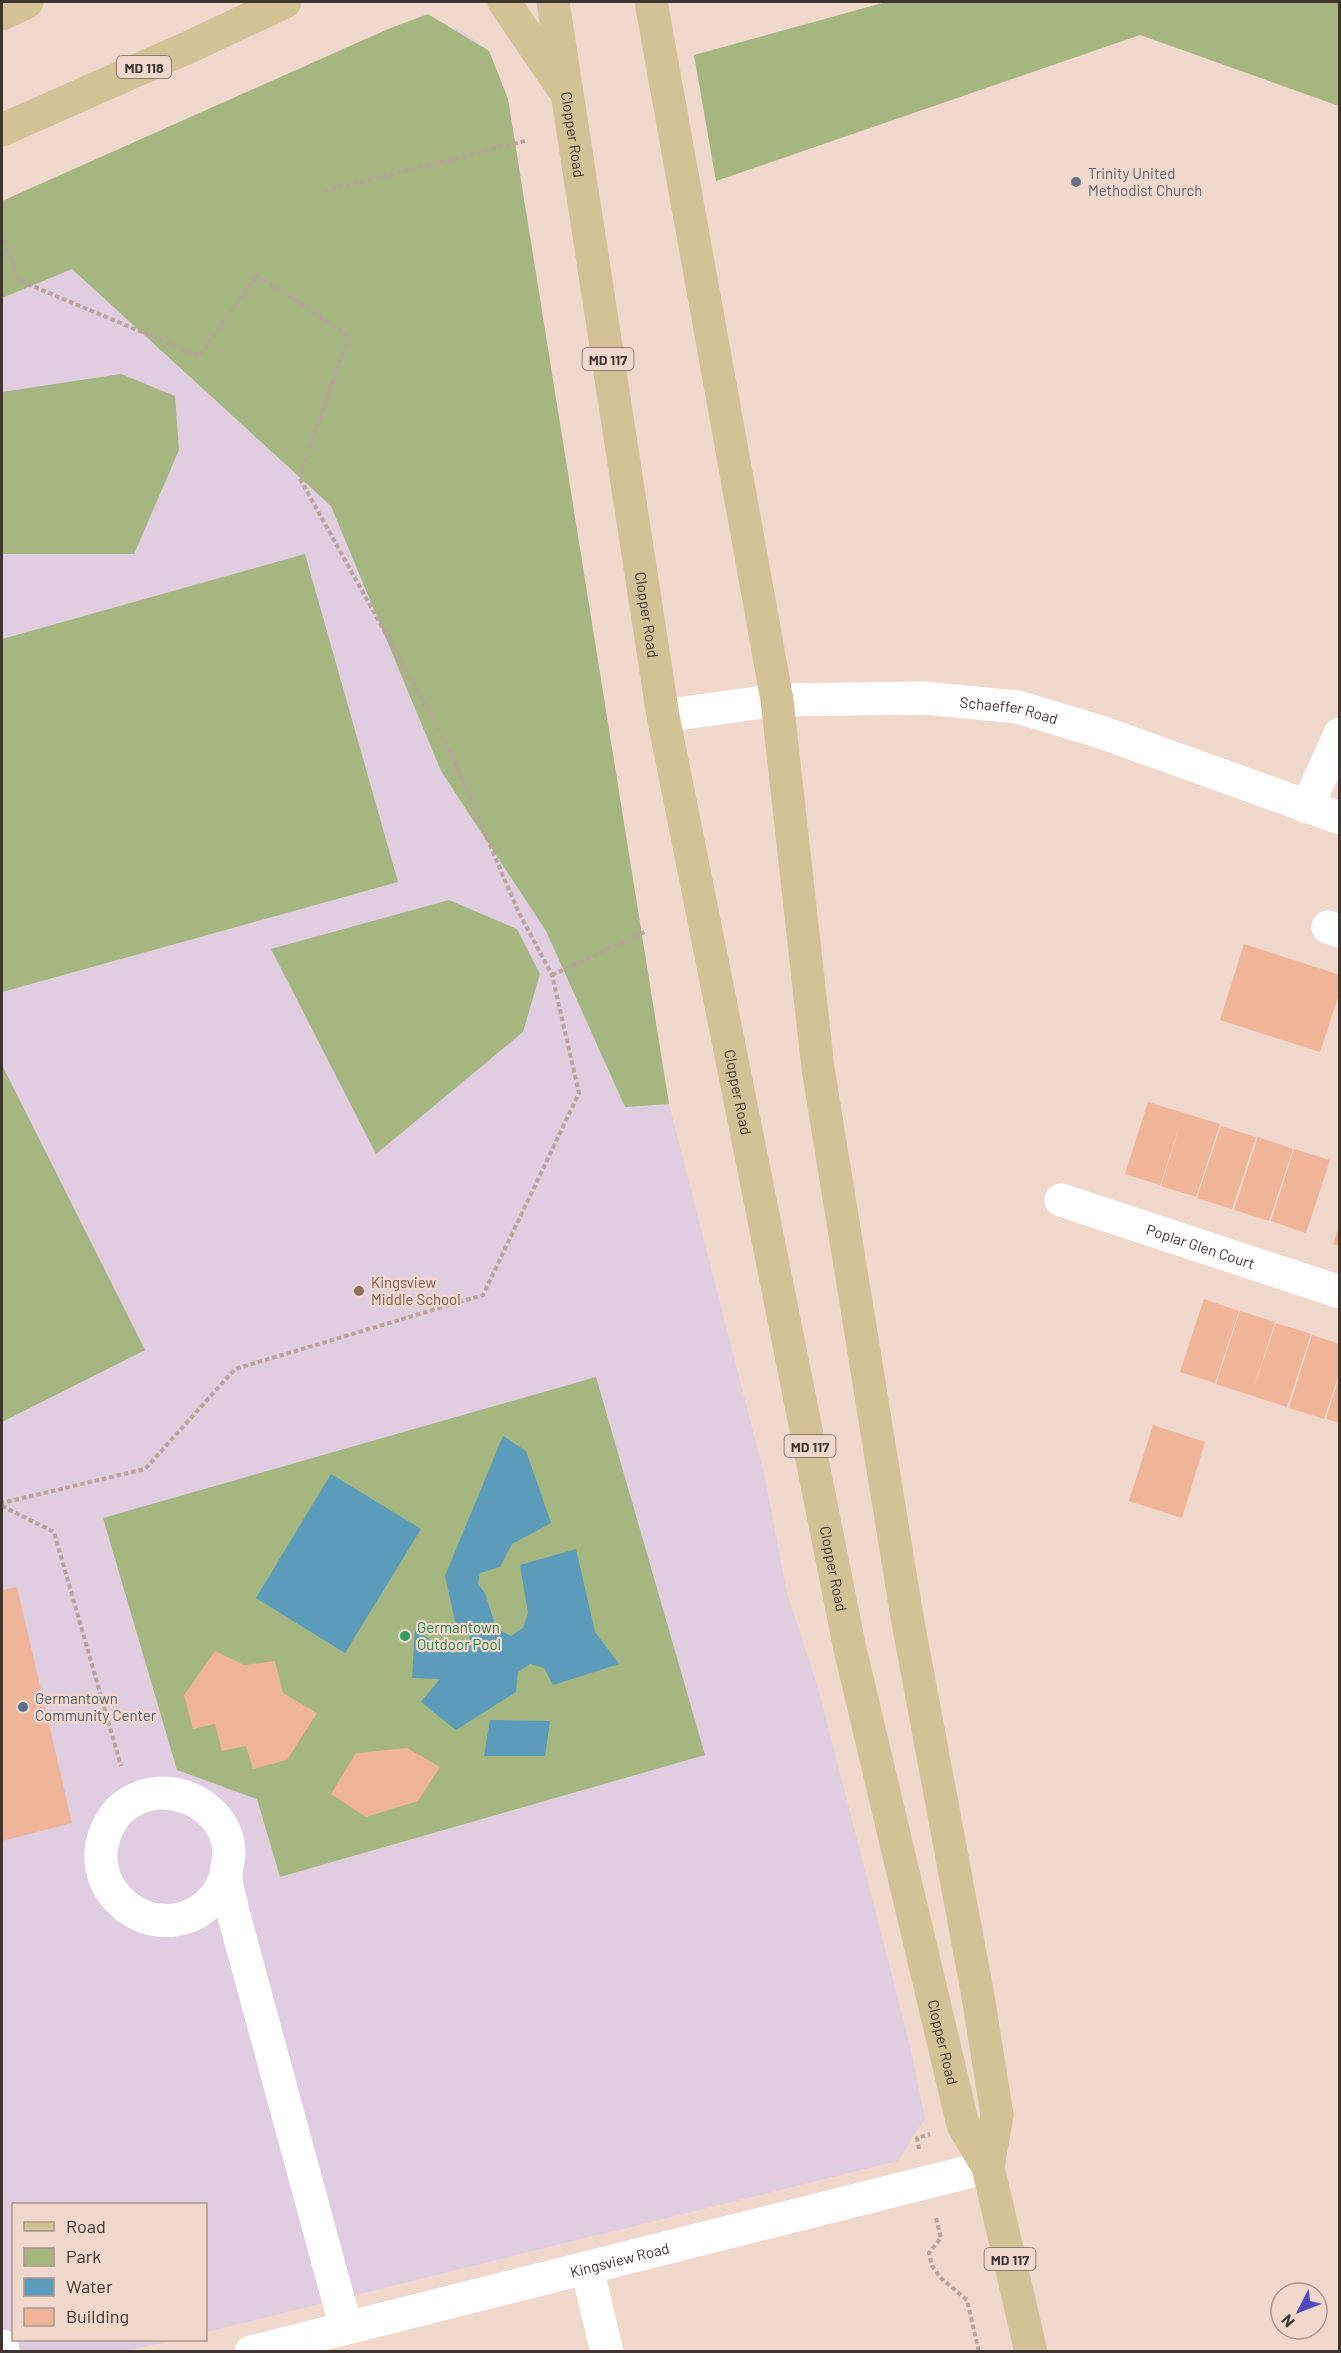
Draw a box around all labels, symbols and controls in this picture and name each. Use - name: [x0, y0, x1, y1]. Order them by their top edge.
- road number: MD 118: [117, 56, 171, 78]
- street label: Clopper Road: [558, 90, 589, 179]
- place label: Trinity United Methodist Church: [1088, 164, 1202, 199]
- marker: Trinity United Methodist Church: [1069, 175, 1083, 189]
- road number: MD 117: [582, 348, 634, 370]
- street label: Clopper Road: [632, 570, 663, 659]
- street label: Schaeffer Road: [959, 692, 1060, 728]
- street label: Clopper Road: [721, 1048, 756, 1136]
- street label: Poplar Glen Court: [1144, 1220, 1257, 1272]
- place label: Kingsview Middle School: [371, 1273, 461, 1308]
- marker: Kingsview Middle School: [352, 1284, 366, 1298]
- road number: MD 117: [784, 1435, 836, 1457]
- street label: Clopper Road: [817, 1524, 851, 1613]
- place label: Germantown Outdoor Pool: [417, 1618, 501, 1653]
- marker: Germantown Outdoor Pool: [398, 1629, 412, 1643]
- place label: Germantown Community Center: [35, 1689, 157, 1724]
- marker: Germantown Community Center: [16, 1700, 30, 1714]
- street label: Clopper Road: [925, 1998, 962, 2086]
- legend: [12, 2203, 207, 2341]
- text: Road: [66, 2215, 106, 2237]
- street label: Kingsview Road: [568, 2238, 671, 2281]
- text: Park: [66, 2245, 101, 2267]
- road number: MD 117: [984, 2248, 1036, 2270]
- text: Water: [66, 2275, 113, 2297]
- north arrow: [1269, 2281, 1329, 2341]
- text: Building: [66, 2305, 129, 2327]
- text: N: [1277, 2311, 1298, 2332]

